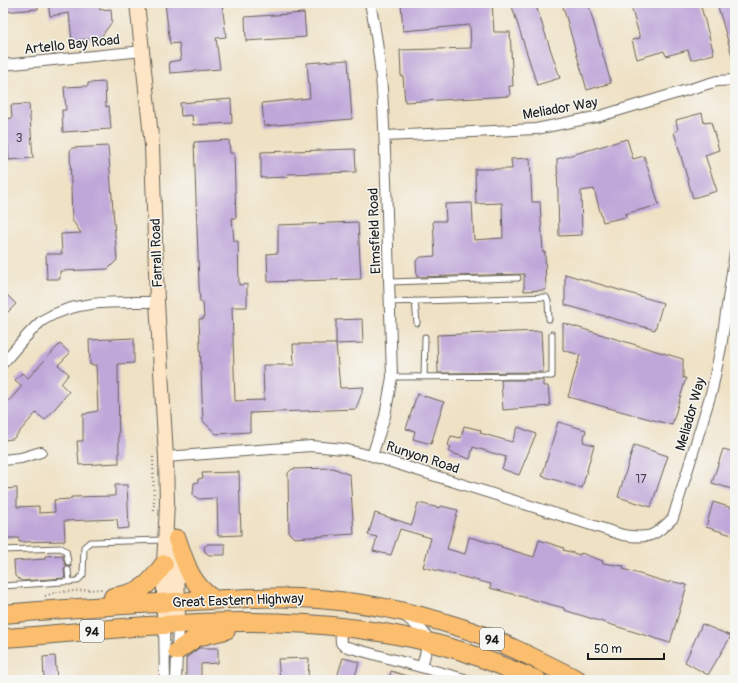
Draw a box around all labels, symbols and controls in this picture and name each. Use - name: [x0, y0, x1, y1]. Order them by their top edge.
- street label: Artello Bay Road: [23, 31, 121, 58]
- street label: Meliador Way: [521, 94, 599, 123]
- house number: 3: [16, 131, 23, 146]
- street label: Elmsfield Road: [364, 187, 385, 274]
- street label: Farrall Road: [147, 218, 166, 288]
- street label: Meliador Way: [672, 375, 709, 453]
- street label: Runyon Road: [384, 438, 462, 477]
- house number: 17: [635, 472, 647, 487]
- street label: Great Eastern Highway: [172, 590, 304, 611]
- road number: 94: [80, 620, 104, 642]
- road number: 94: [480, 628, 504, 650]
- scale bar: [588, 635, 664, 661]
- text: 50 m: [594, 642, 622, 657]

